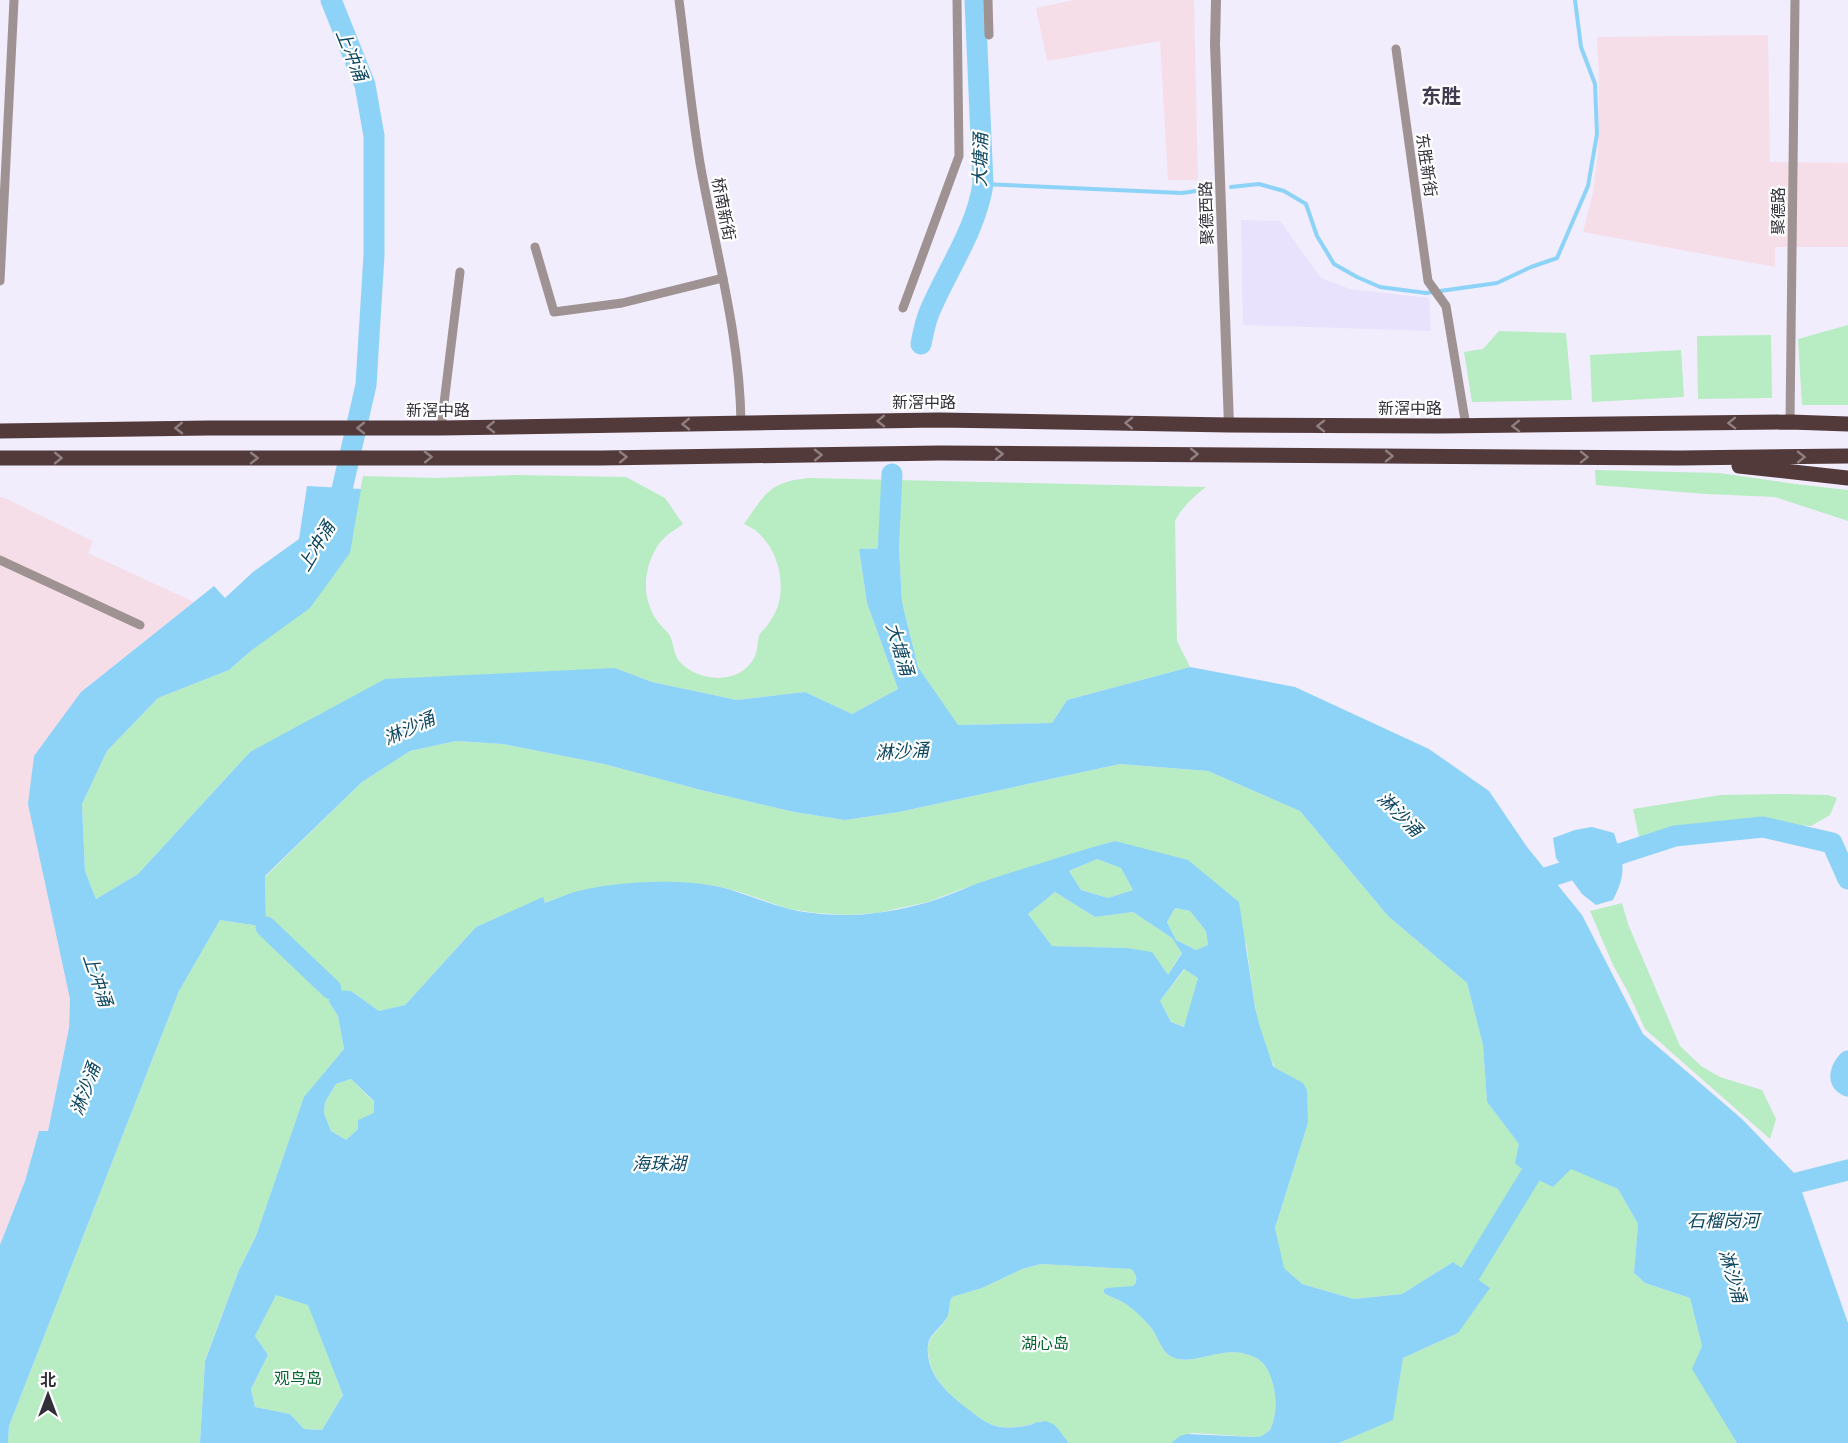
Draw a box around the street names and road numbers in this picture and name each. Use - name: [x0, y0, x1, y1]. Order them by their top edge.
- street label: 东胜新街: [1413, 132, 1441, 198]
- street label: 桥南新街: [708, 176, 740, 242]
- street label: 聚德西路: [1195, 181, 1217, 245]
- street label: 聚德路: [1768, 187, 1788, 235]
- street label: 新滘中路: [892, 392, 956, 412]
- street label: 新滘中路: [1378, 398, 1442, 418]
- street label: 新滘中路: [406, 400, 470, 420]

